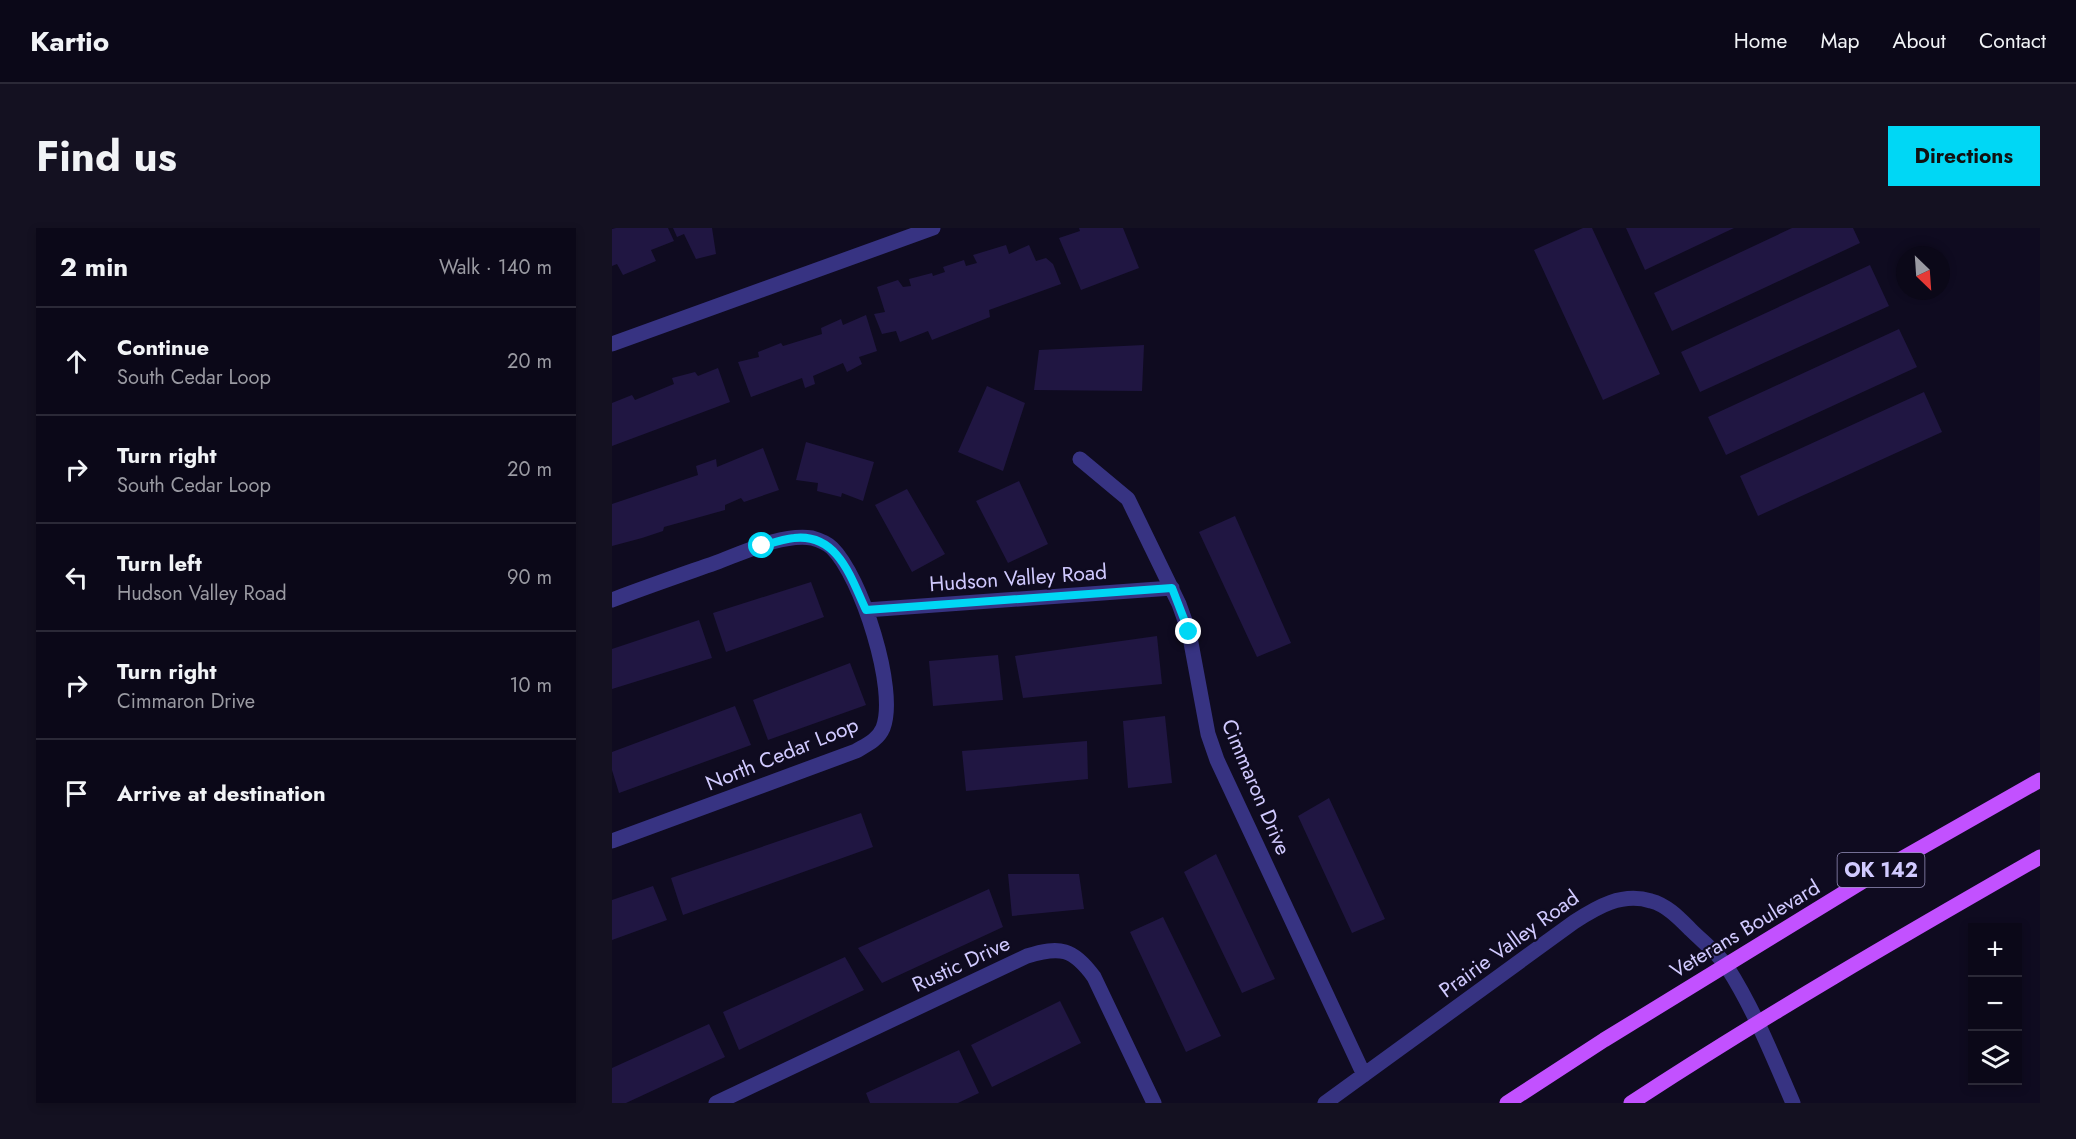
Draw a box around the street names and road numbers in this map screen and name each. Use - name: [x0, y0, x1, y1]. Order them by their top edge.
- street label: Hudson Valley Road: [928, 557, 1108, 599]
- street label: North Cedar Loop: [701, 710, 863, 798]
- street label: Cimmaron Drive: [1214, 714, 1298, 860]
- road number: OK 142: [1838, 853, 1924, 887]
- street label: Veterans Boulevard: [1664, 872, 1826, 986]
- street label: Prairie Valley Road: [1433, 883, 1585, 1005]
- street label: Rustic Drive: [907, 928, 1015, 1000]

